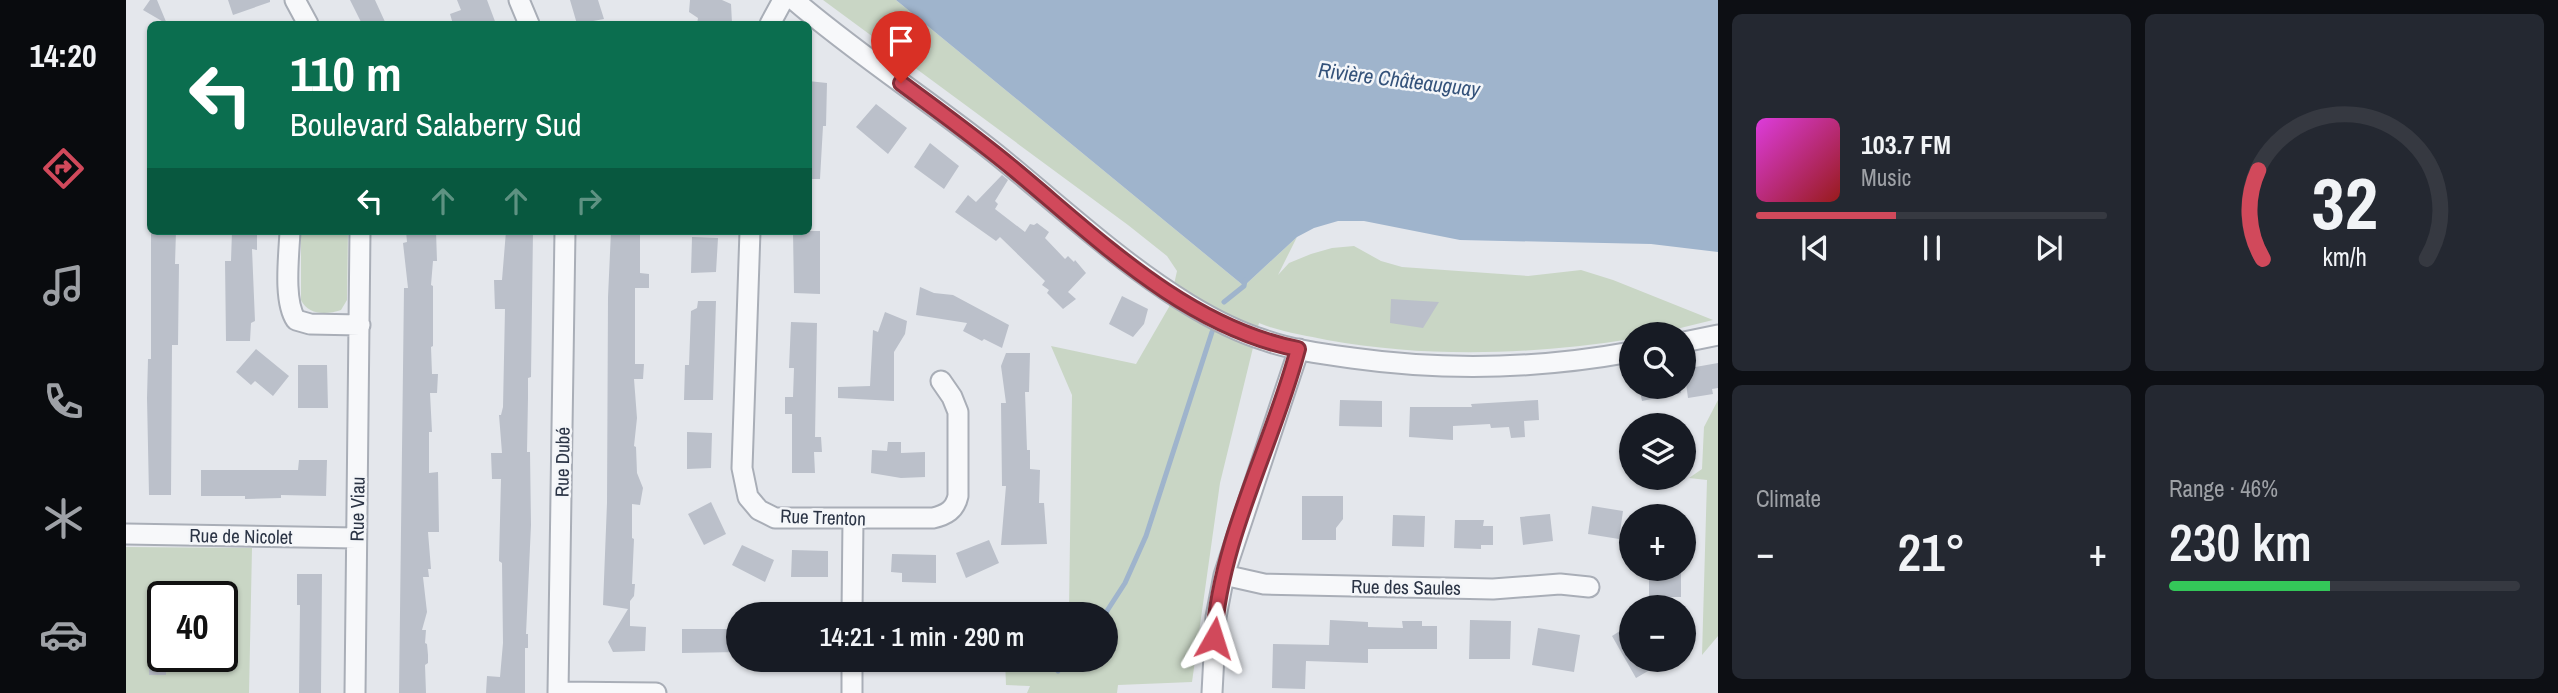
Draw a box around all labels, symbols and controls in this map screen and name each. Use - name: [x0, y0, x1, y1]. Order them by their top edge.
- pin: [871, 11, 931, 83]
- icon: arrive: [882, 22, 920, 60]
- text: 14:20: [29, 34, 97, 77]
- text: 110 m: [290, 40, 402, 106]
- icon: left: [175, 49, 266, 140]
- water label: Rivière Châteauguay: [1317, 55, 1483, 104]
- text: Boulevard Salaberry Sud: [290, 103, 582, 146]
- text: 103.7 FM: [1861, 127, 1951, 162]
- icon: directions: [39, 144, 88, 193]
- text: 32: [2311, 154, 2378, 252]
- text: Music: [1861, 162, 1911, 193]
- icon: left: [351, 182, 389, 220]
- icon: ahead: [424, 182, 462, 220]
- icon: ahead: [497, 182, 535, 220]
- icon: right: [570, 182, 608, 220]
- icon: previous: [1796, 229, 1834, 267]
- icon: pause: [1913, 229, 1951, 267]
- icon: next: [2030, 229, 2068, 267]
- text: km/h: [2322, 240, 2367, 274]
- icon: music: [39, 261, 88, 310]
- map controls: [1619, 322, 1696, 672]
- button: search: [1619, 322, 1696, 399]
- icon: phone: [39, 377, 88, 426]
- button: layers: [1619, 413, 1696, 490]
- street label: Rue Dubé: [548, 427, 576, 497]
- text: Range · 46%: [2169, 473, 2278, 504]
- street label: Rue Viau: [343, 476, 371, 542]
- text: Climate: [1756, 483, 1821, 514]
- icon: climate: [39, 494, 88, 543]
- street label: Rue Trenton: [780, 503, 866, 531]
- button: +: [1619, 504, 1696, 581]
- text: 230 km: [2169, 507, 2312, 577]
- text: 21°: [1897, 517, 1966, 587]
- street label: Rue de Nicolet: [189, 522, 293, 550]
- text: −: [1756, 527, 1774, 578]
- text: +: [2089, 527, 2107, 578]
- street label: Rue des Saules: [1351, 573, 1461, 601]
- speed limit sign: 40: [147, 581, 238, 672]
- button: −: [1619, 595, 1696, 672]
- position arrow: [1177, 601, 1251, 675]
- icon: car: [39, 610, 88, 659]
- text: 14:21 · 1 min · 290 m: [820, 619, 1024, 654]

